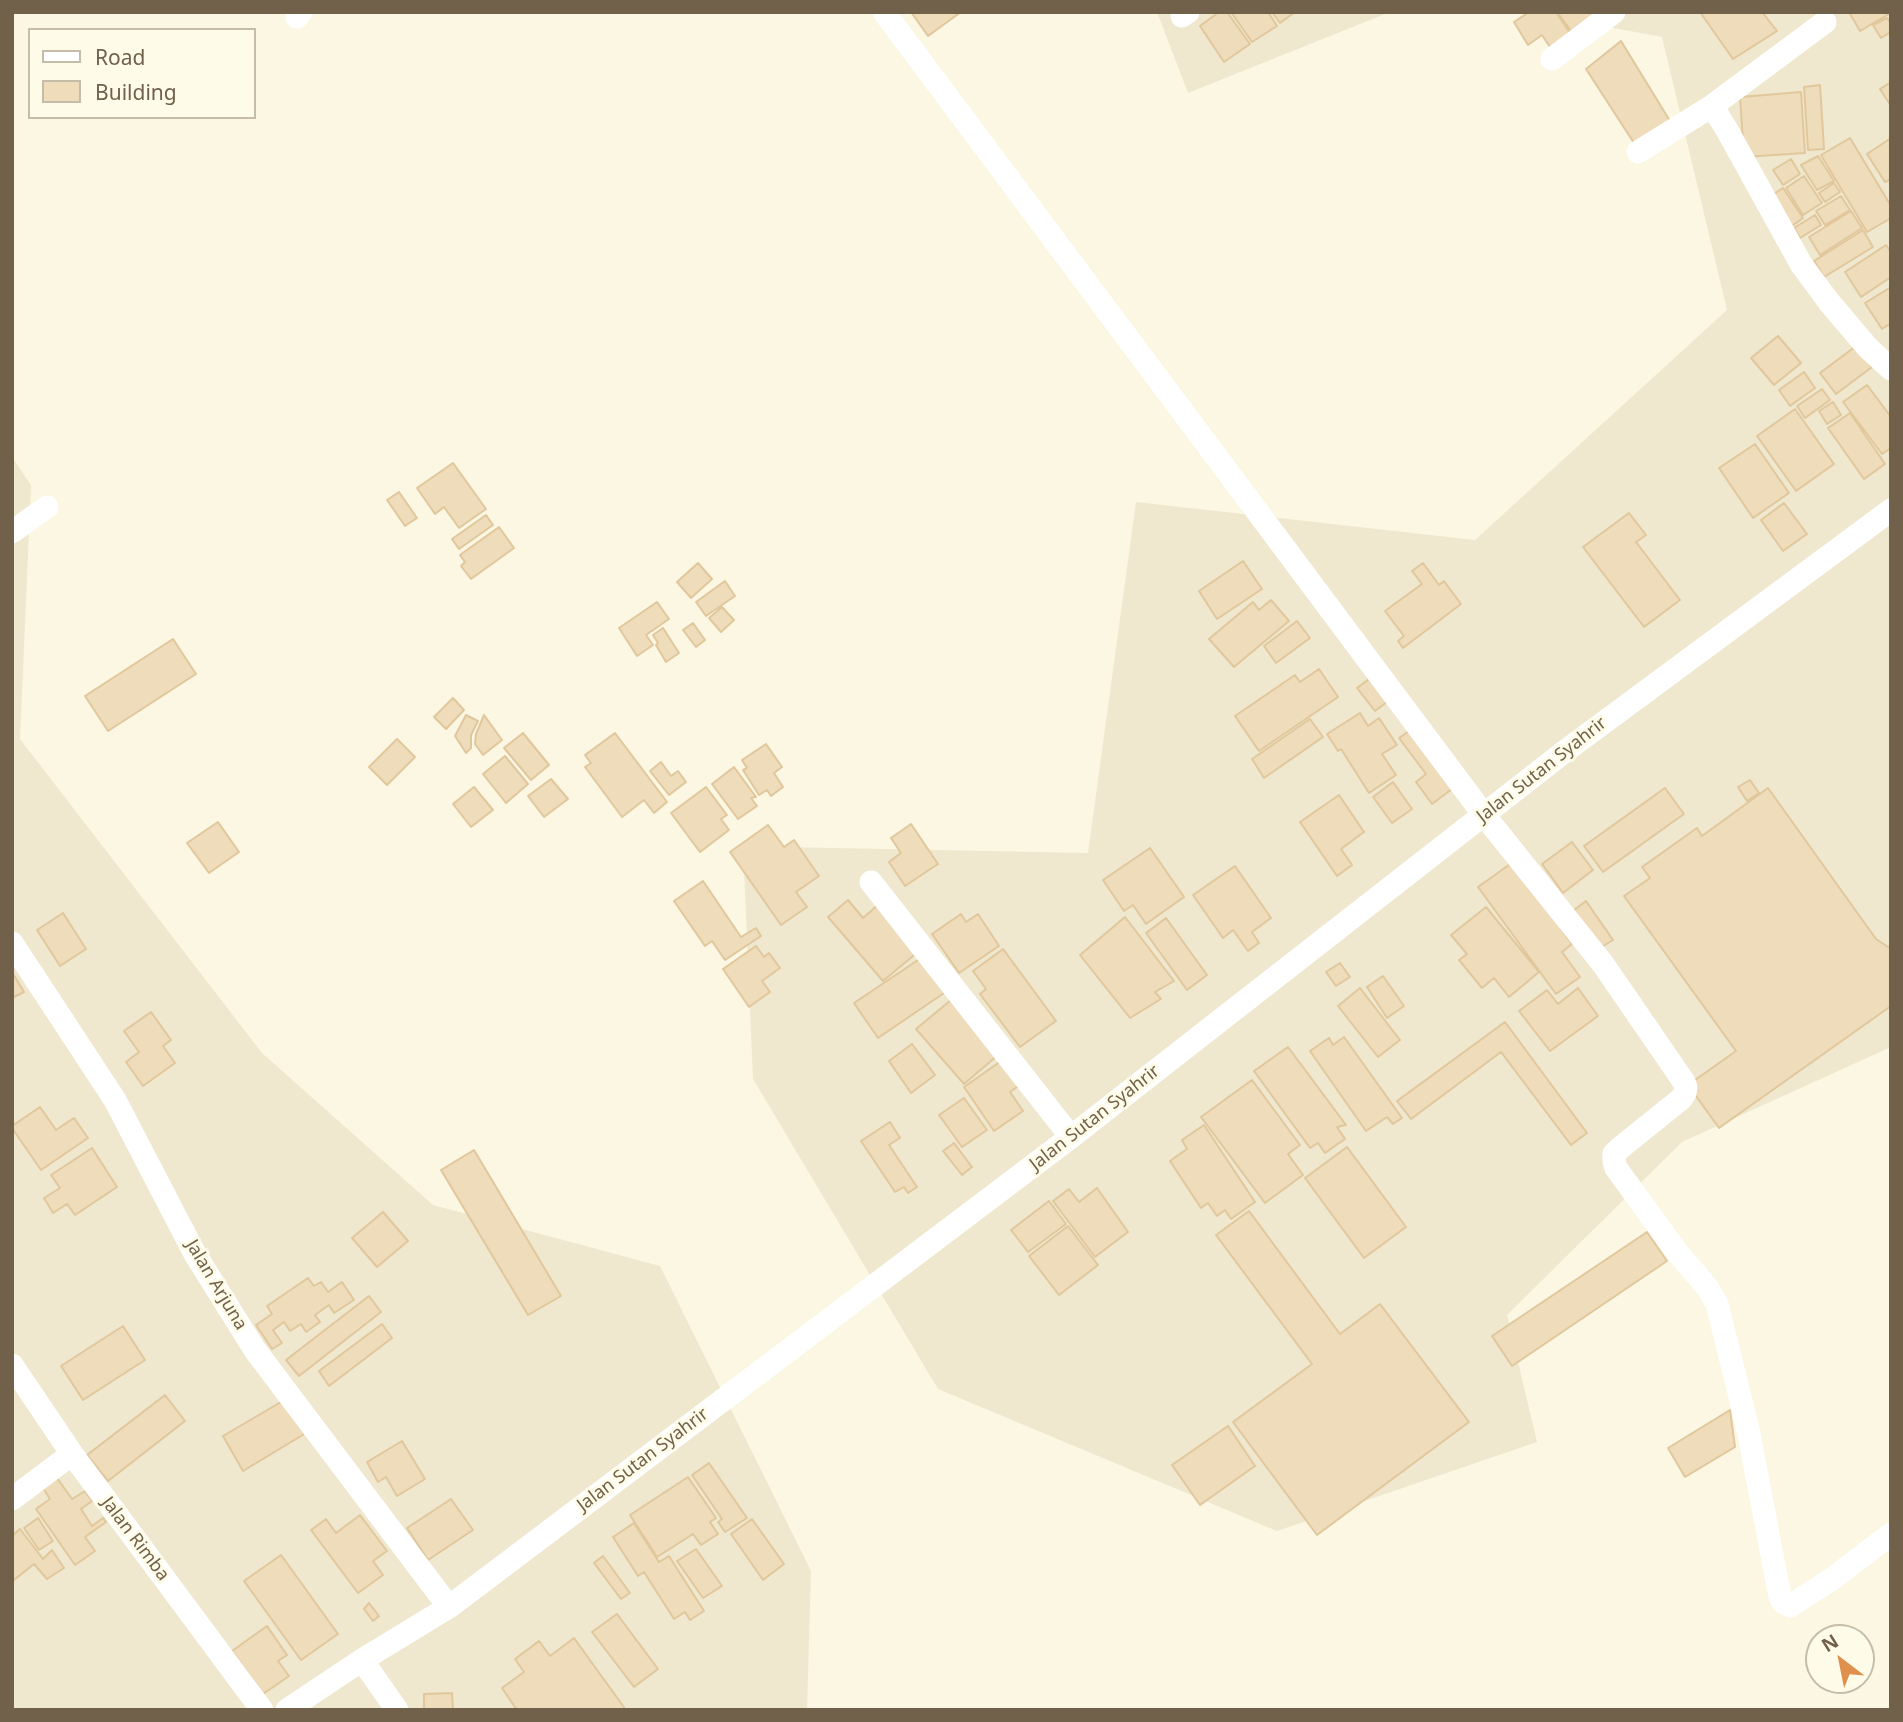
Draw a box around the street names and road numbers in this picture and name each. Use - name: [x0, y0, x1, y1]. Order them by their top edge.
- street label: Jalan Sutan Syahrir: [1473, 713, 1611, 827]
- street label: Jalan Sutan Syahrir: [1026, 1061, 1164, 1175]
- street label: Jalan Arjuna: [181, 1236, 251, 1334]
- street label: Jalan Sutan Syahrir: [573, 1404, 713, 1516]
- street label: Jalan Rimba: [96, 1493, 174, 1585]

